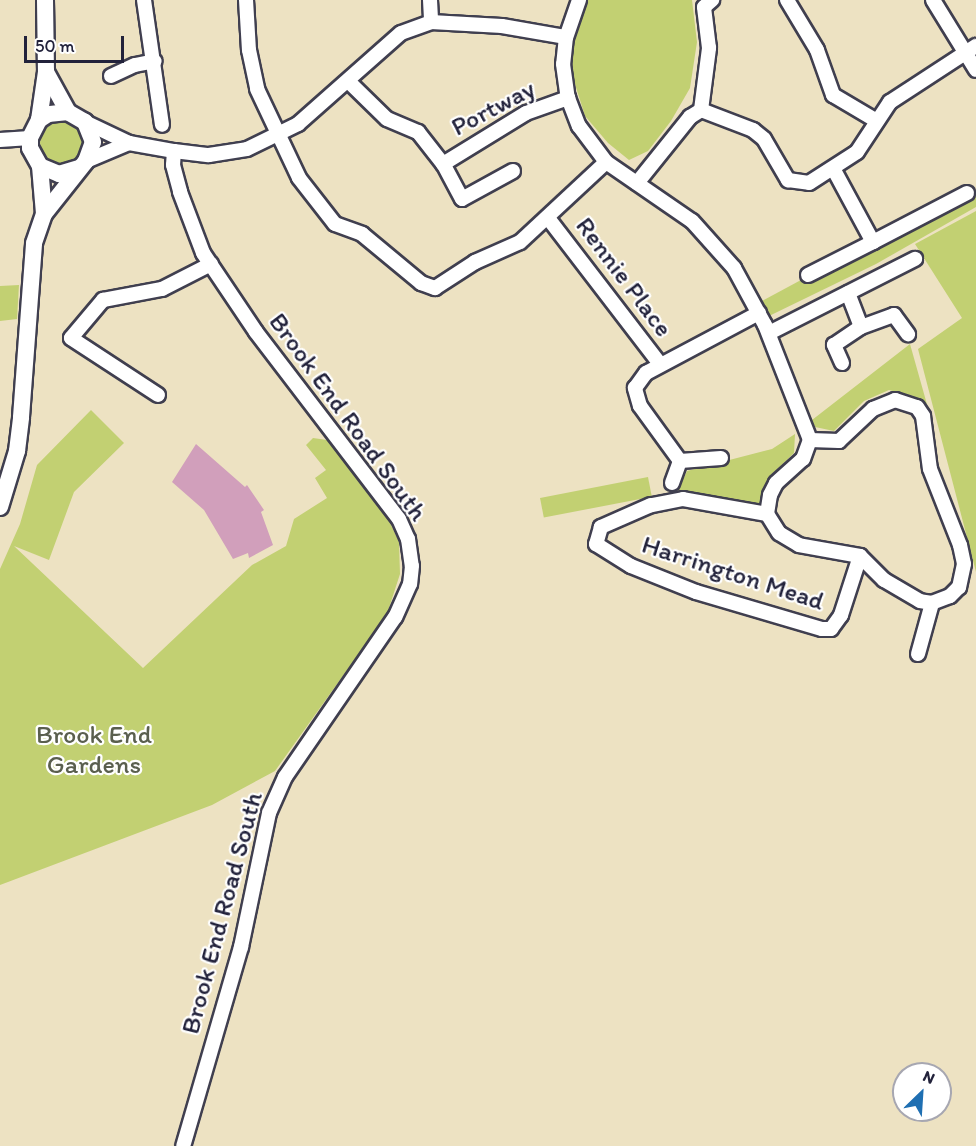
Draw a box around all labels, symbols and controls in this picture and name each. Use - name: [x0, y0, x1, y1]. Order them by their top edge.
- scale bar: [27, 24, 128, 62]
- text: 50 m: [35, 35, 75, 57]
- street label: Portway: [446, 73, 540, 143]
- street label: Rennie Place: [569, 211, 679, 343]
- street label: Brook End Road South: [262, 307, 434, 527]
- street label: Harrington Mead: [638, 529, 828, 617]
- park label: Brook End Gardens: [36, 719, 152, 780]
- street label: Brook End Road South: [175, 789, 269, 1037]
- north arrow: [892, 1062, 952, 1122]
- text: N: [920, 1066, 938, 1088]

